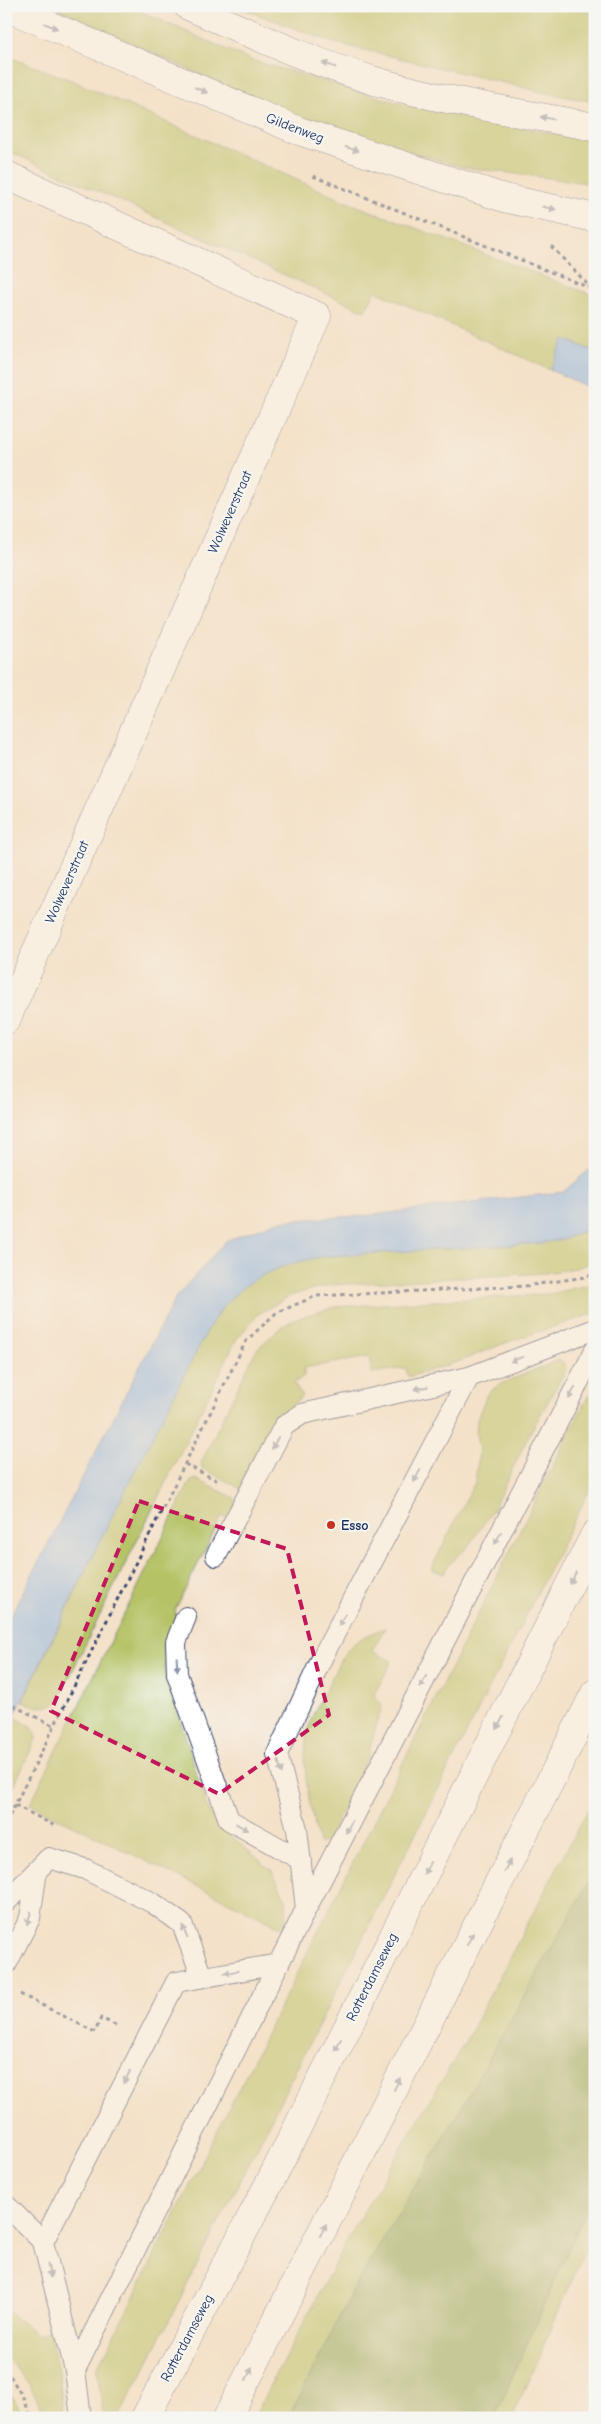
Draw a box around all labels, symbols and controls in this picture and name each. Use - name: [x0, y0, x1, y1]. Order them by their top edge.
- one-way arrow: [44, 22, 59, 30]
- one-way arrow: [321, 61, 336, 69]
- one-way arrow: [194, 86, 208, 94]
- street label: Gildenweg: [263, 109, 327, 147]
- one-way arrow: [539, 113, 555, 121]
- one-way arrow: [345, 145, 360, 153]
- one-way arrow: [542, 204, 558, 212]
- street label: Wolweverstraat: [204, 467, 256, 556]
- street label: Wolweverstraat: [41, 837, 93, 926]
- one-way arrow: [509, 1356, 524, 1363]
- one-way arrow: [413, 1384, 428, 1392]
- one-way arrow: [568, 1386, 576, 1401]
- one-way arrow: [271, 1435, 279, 1450]
- one-way arrow: [413, 1469, 421, 1483]
- place label: Esso: [341, 1517, 368, 1534]
- marker: Esso: [325, 1519, 337, 1531]
- one-way arrow: [494, 1531, 502, 1545]
- one-way arrow: [569, 1571, 577, 1585]
- one-way arrow: [338, 1613, 346, 1627]
- one-way arrow: [173, 1656, 181, 1672]
- one-way arrow: [419, 1675, 427, 1689]
- one-way arrow: [496, 1716, 504, 1730]
- one-way arrow: [277, 1760, 285, 1775]
- one-way arrow: [345, 1819, 353, 1834]
- one-way arrow: [235, 1823, 249, 1831]
- one-way arrow: [503, 1859, 511, 1873]
- one-way arrow: [423, 1861, 431, 1876]
- one-way arrow: [24, 1911, 32, 1926]
- one-way arrow: [181, 1924, 189, 1939]
- street label: Rotterdamseweg: [342, 1930, 402, 2024]
- one-way arrow: [466, 1932, 474, 1946]
- one-way arrow: [222, 1969, 238, 1977]
- one-way arrow: [334, 2038, 342, 2052]
- one-way arrow: [123, 2070, 131, 2085]
- one-way arrow: [393, 2077, 401, 2092]
- one-way arrow: [319, 2222, 327, 2237]
- one-way arrow: [45, 2264, 53, 2279]
- street label: Rotterdamseweg: [157, 2291, 217, 2385]
- one-way arrow: [245, 2367, 253, 2382]

